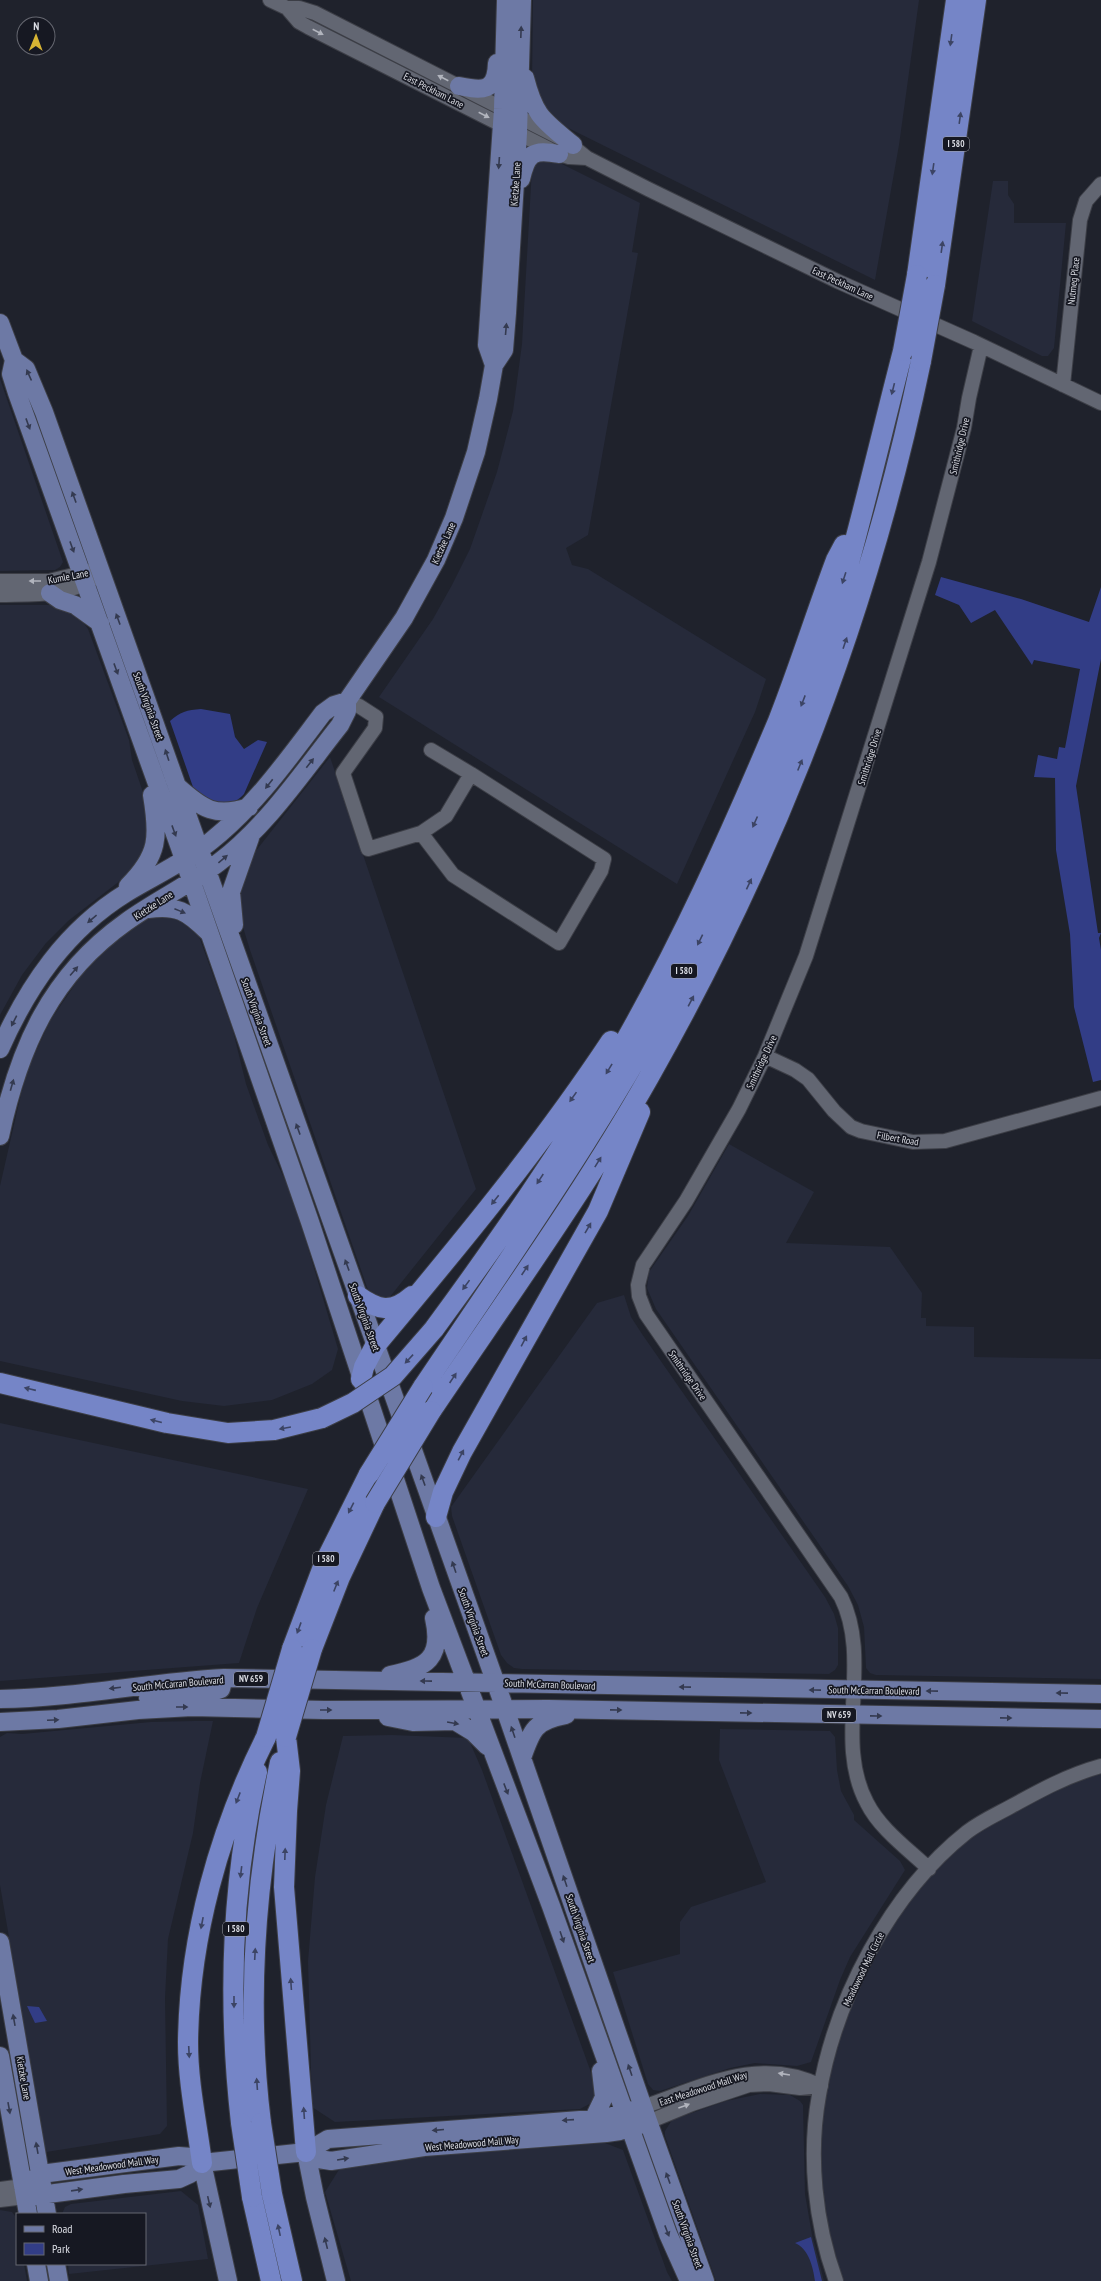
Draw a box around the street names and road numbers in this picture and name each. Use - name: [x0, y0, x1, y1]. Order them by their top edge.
- street label: East Peckham Lane: [402, 70, 466, 111]
- road number: I 580: [943, 137, 969, 151]
- street label: Kietzke Lane: [507, 162, 524, 207]
- street label: Nutmeg Place: [1065, 257, 1082, 306]
- street label: East Peckham Lane: [810, 264, 875, 303]
- street label: Smithridge Drive: [947, 416, 972, 476]
- street label: Kietzke Lane: [429, 520, 458, 566]
- street label: Kumle Lane: [47, 566, 89, 587]
- street label: South Virginia Street: [130, 670, 167, 742]
- street label: Smithridge Drive: [855, 727, 884, 787]
- street label: Kietzke Lane: [131, 888, 175, 923]
- road number: I 580: [671, 964, 697, 978]
- street label: South Virginia Street: [238, 976, 275, 1048]
- street label: Smithridge Drive: [743, 1033, 780, 1091]
- street label: Filbert Road: [876, 1128, 920, 1149]
- street label: South Virginia Street: [346, 1281, 383, 1353]
- street label: Smithridge Drive: [666, 1348, 710, 1403]
- road number: I 580: [313, 1552, 339, 1566]
- street label: South Virginia Street: [455, 1586, 492, 1658]
- road number: NV 659: [234, 1672, 268, 1686]
- street label: South McCarran Boulevard: [132, 1673, 224, 1694]
- street label: South McCarran Boulevard: [504, 1676, 596, 1693]
- street label: South McCarran Boulevard: [828, 1683, 920, 1698]
- road number: NV 659: [822, 1708, 856, 1722]
- street label: South Virginia Street: [563, 1892, 598, 1964]
- road number: I 580: [223, 1922, 249, 1936]
- street label: Meadowood Mall Circle: [840, 1930, 887, 2008]
- street label: Kietzke Lane: [13, 2055, 34, 2101]
- street label: East Meadowood Mall Way: [658, 2068, 749, 2109]
- street label: West Meadowood Mall Way: [425, 2133, 520, 2154]
- street label: West Meadowood Mall Way: [65, 2152, 160, 2178]
- street label: South Virginia Street: [669, 2198, 706, 2270]

